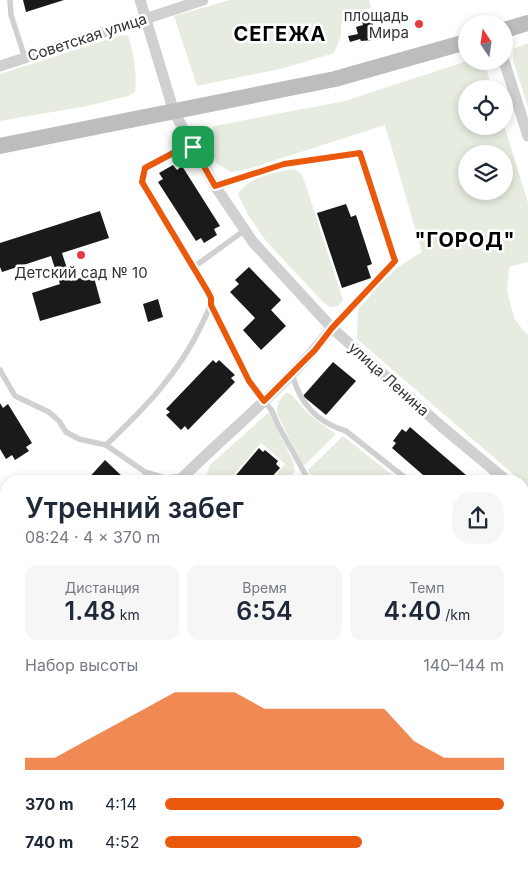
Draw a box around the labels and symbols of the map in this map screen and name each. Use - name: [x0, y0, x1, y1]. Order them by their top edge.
- place label: площадь Мира: [344, 6, 409, 42]
- street label: Советская улица: [25, 9, 149, 65]
- north arrow: [458, 15, 512, 70]
- marker: площадь Мира: [413, 18, 425, 30]
- district label: СЕГЕЖА: [233, 22, 327, 46]
- pin: [172, 126, 214, 168]
- district label: "ГОРОД": [414, 228, 516, 252]
- marker: Детский сад № 10: [75, 249, 87, 261]
- place label: Детский сад № 10: [14, 263, 148, 282]
- street label: улица Ленина: [345, 338, 433, 420]

